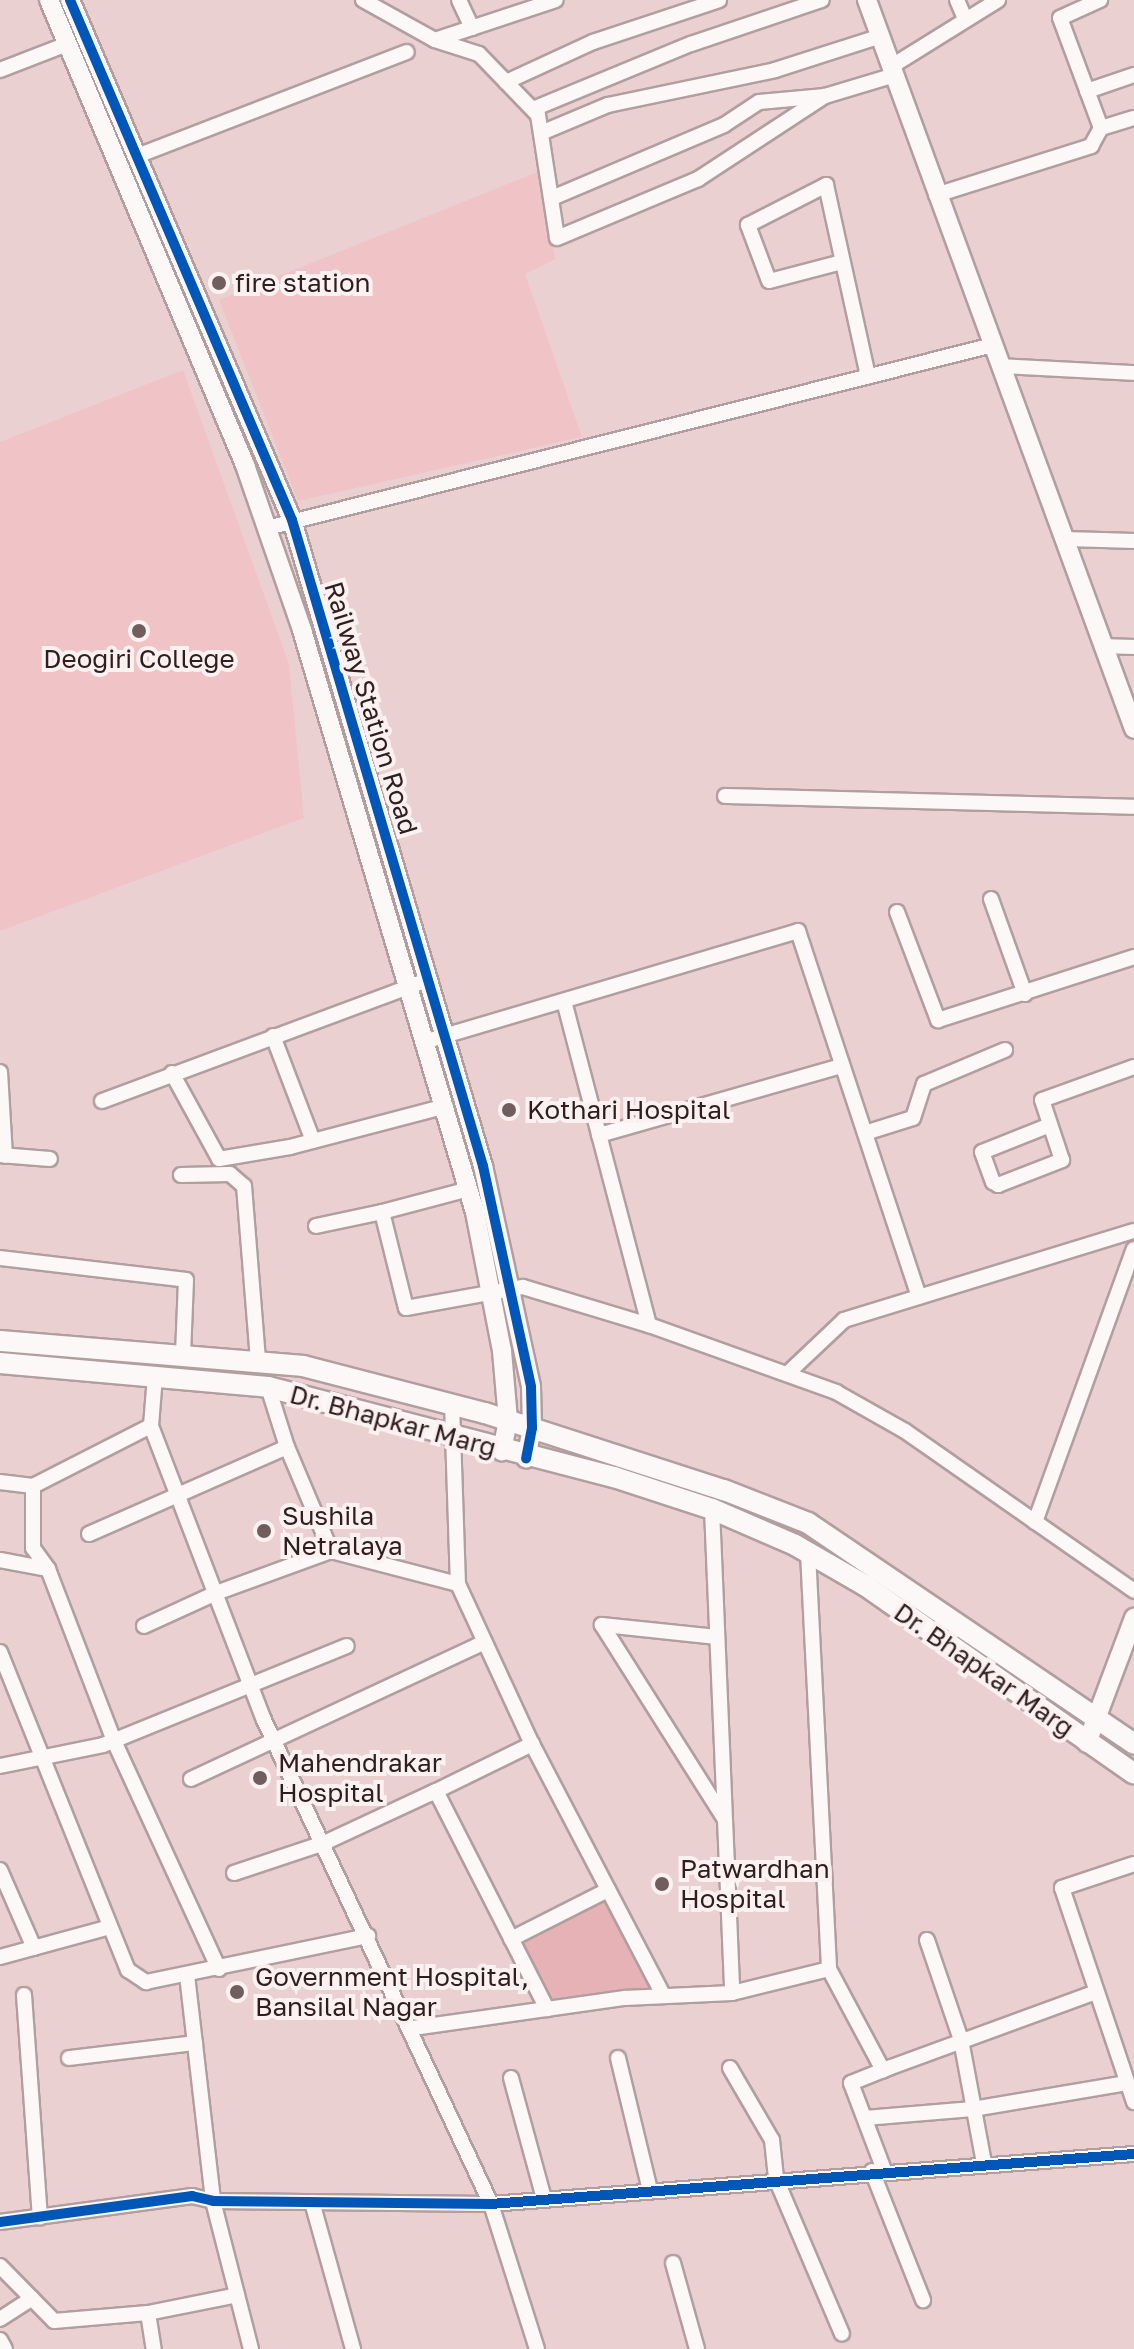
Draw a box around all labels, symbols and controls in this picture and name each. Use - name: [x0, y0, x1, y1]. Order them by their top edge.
- place label: fire station: [235, 267, 370, 299]
- marker: fire station: [210, 274, 228, 292]
- street label: Railway Station Road: [318, 578, 424, 838]
- marker: Deogiri College: [130, 622, 148, 640]
- place label: Deogiri College: [43, 643, 235, 675]
- place label: Kothari Hospital: [527, 1094, 730, 1126]
- marker: Kothari Hospital: [498, 1099, 520, 1121]
- street label: Dr. Bhapkar Marg: [286, 1378, 500, 1464]
- place label: Sushila Netralaya: [282, 1500, 403, 1562]
- marker: Sushila Netralaya: [253, 1520, 275, 1542]
- street label: Dr. Bhapkar Marg: [888, 1596, 1080, 1744]
- place label: Mahendrakar Hospital: [278, 1747, 442, 1808]
- marker: Mahendrakar Hospital: [249, 1767, 271, 1789]
- place label: Patwardhan Hospital: [680, 1853, 830, 1914]
- marker: Patwardhan Hospital: [651, 1873, 673, 1895]
- place label: Government Hospital, Bansilal Nagar: [255, 1961, 529, 2022]
- marker: Government Hospital, Bansilal Nagar: [226, 1981, 248, 2003]

